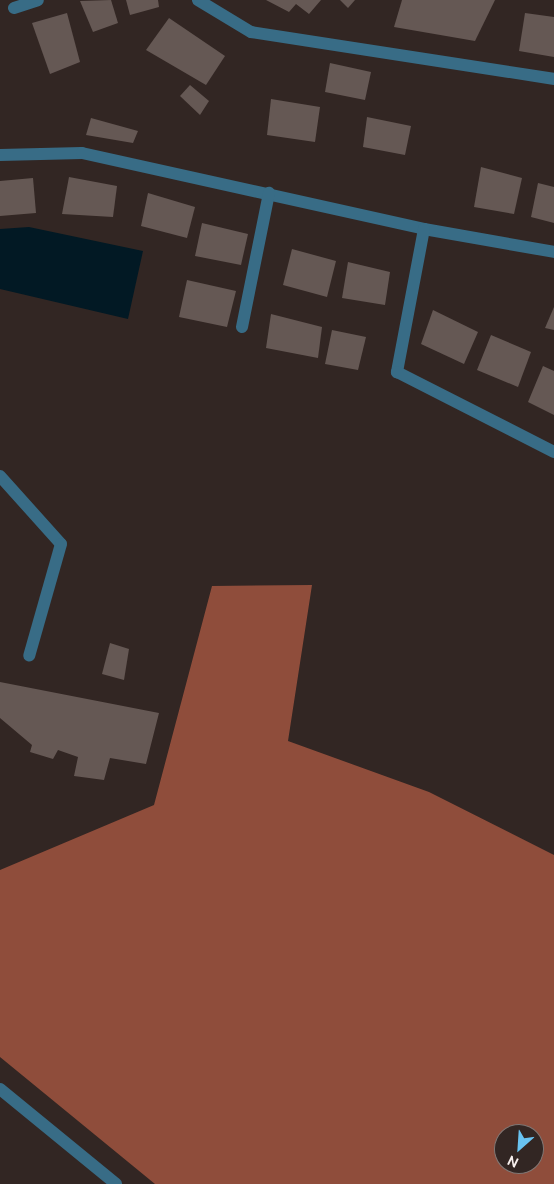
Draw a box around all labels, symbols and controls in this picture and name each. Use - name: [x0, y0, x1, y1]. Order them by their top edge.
- north arrow: [494, 1124, 544, 1174]
- text: N: [505, 1152, 521, 1171]

